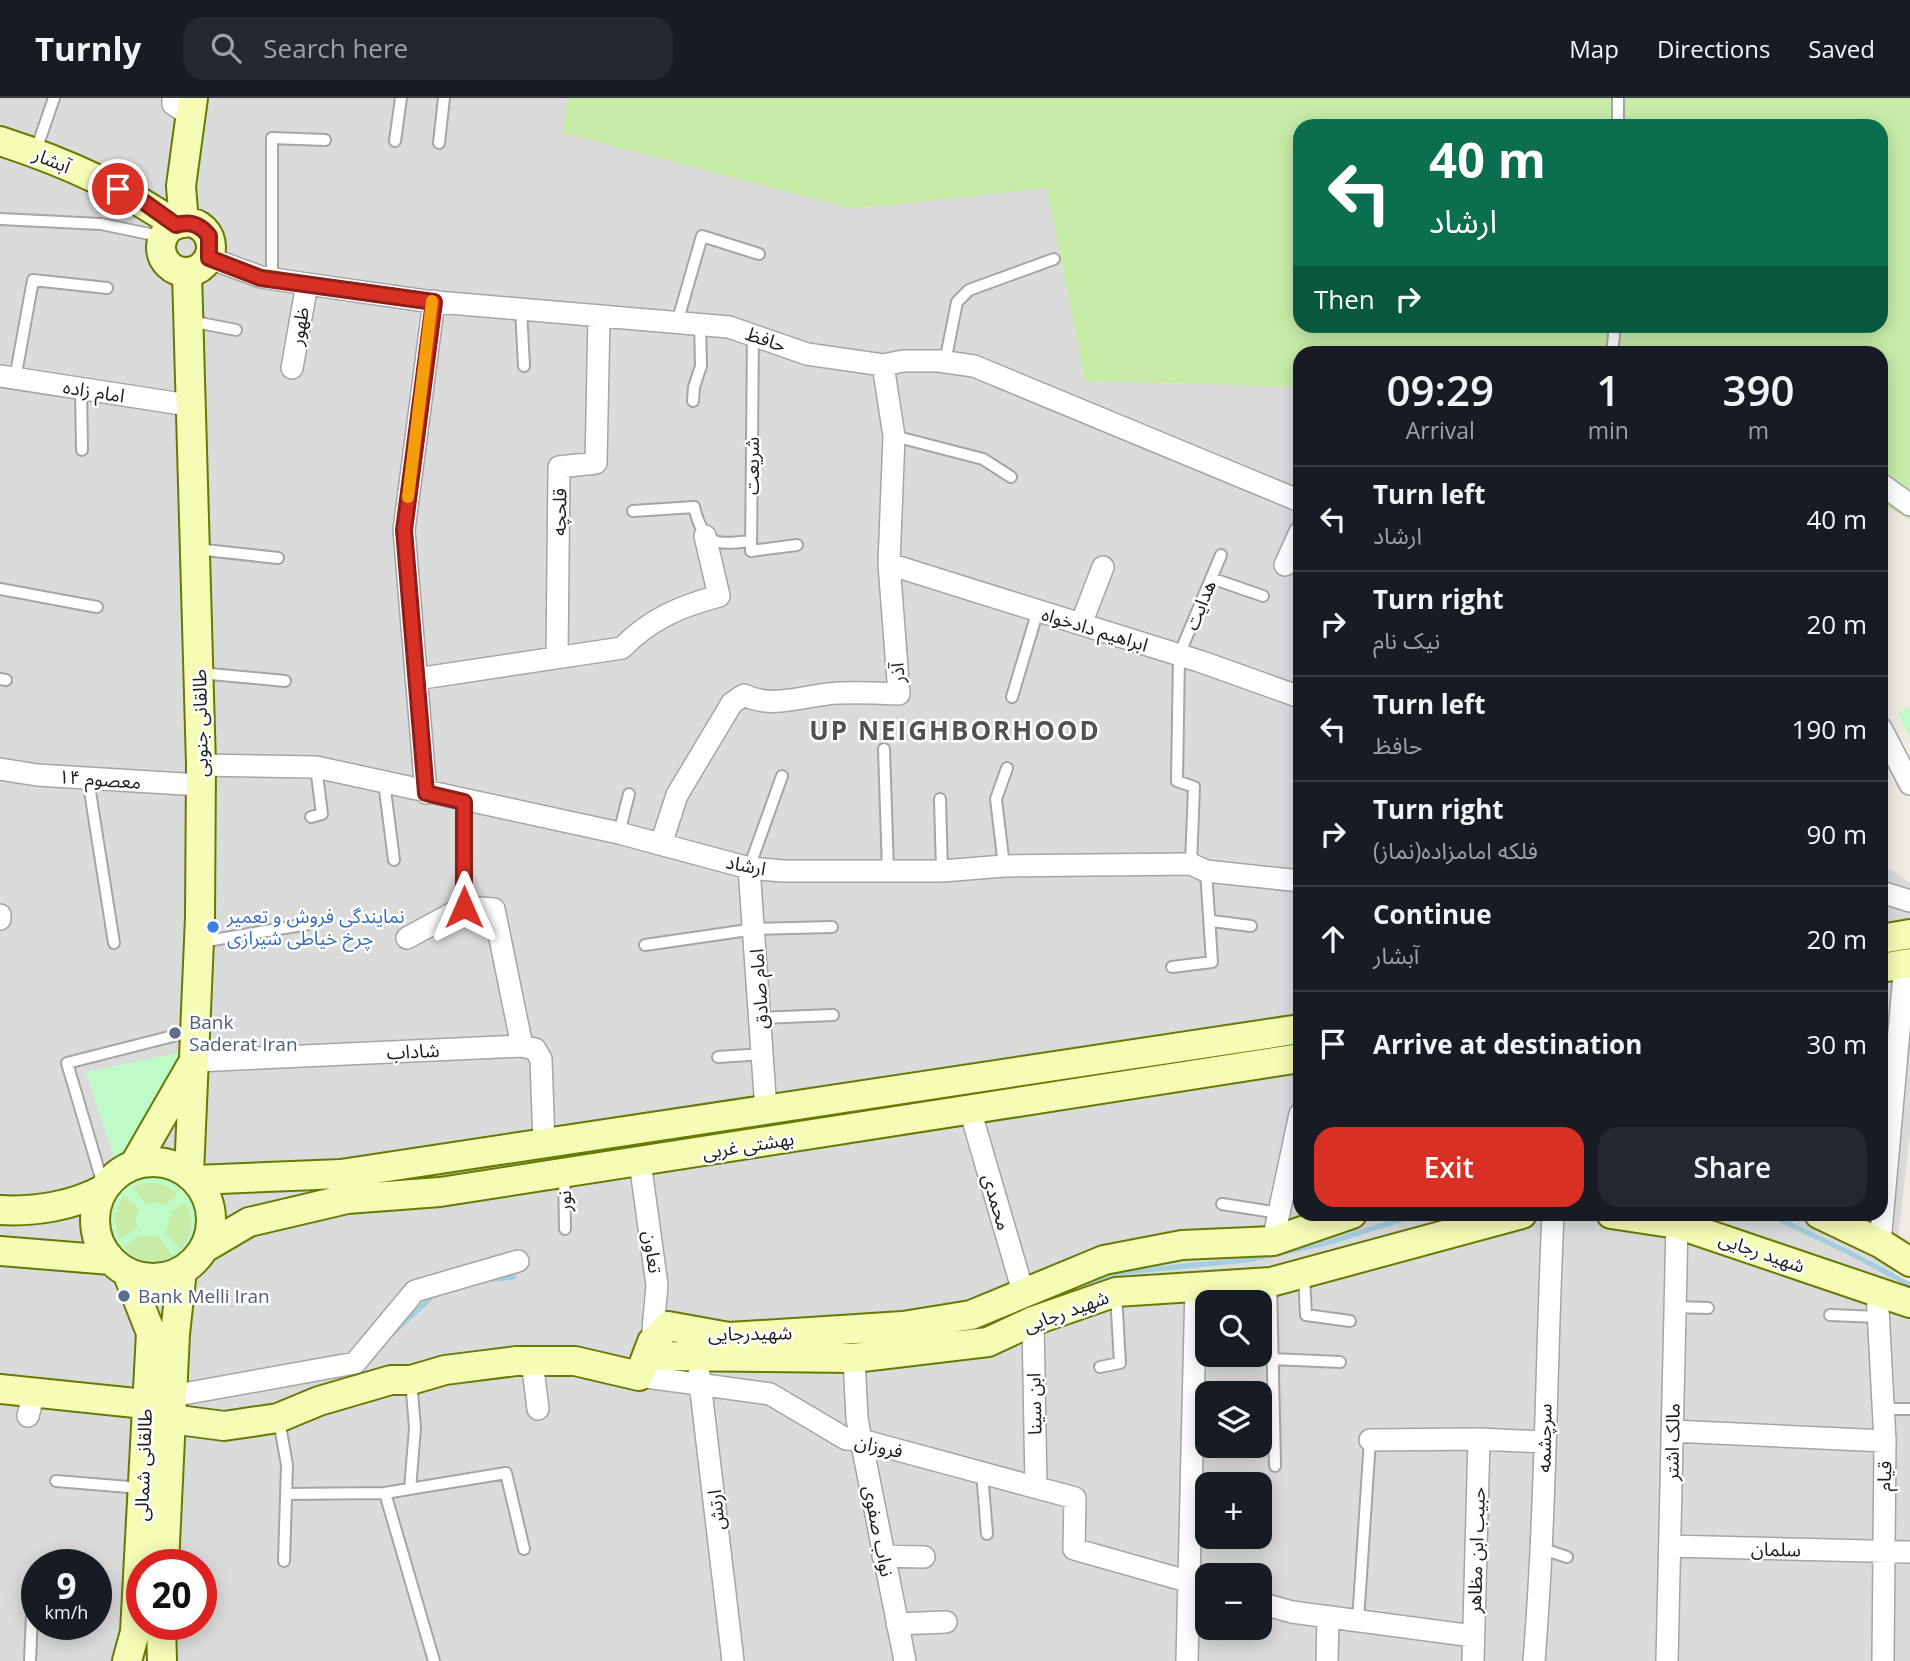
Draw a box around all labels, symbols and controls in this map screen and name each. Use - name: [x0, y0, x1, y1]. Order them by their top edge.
- search box: [183, 17, 673, 80]
- text: Turnly: [35, 26, 141, 71]
- icon: search: [207, 29, 245, 67]
- text: Search here: [263, 30, 408, 66]
- text: Map: [1569, 32, 1619, 65]
- text: Directions: [1657, 32, 1770, 65]
- text: Saved: [1808, 32, 1875, 65]
- text: 40 m: [1429, 126, 1546, 192]
- street label: آبشار: [28, 140, 76, 180]
- icon: left: [1314, 147, 1405, 238]
- pin: [88, 159, 148, 219]
- icon: arrive: [99, 170, 137, 208]
- text: ارشاد: [1429, 199, 1497, 242]
- icon: right: [1389, 280, 1427, 318]
- text: Then: [1314, 281, 1375, 317]
- street label: ظهور: [283, 305, 315, 348]
- street label: حافظ: [742, 320, 790, 358]
- text: 09:29: [1387, 361, 1494, 418]
- text: 1: [1596, 361, 1620, 418]
- text: 390: [1722, 361, 1794, 418]
- street label: امام زاده: [61, 373, 127, 411]
- text: Arrival: [1406, 414, 1475, 446]
- text: min: [1588, 414, 1629, 446]
- text: m: [1748, 414, 1769, 446]
- street label: شریعت: [739, 437, 765, 495]
- text: Turn left: [1373, 476, 1485, 512]
- street label: قلحچه: [546, 488, 572, 536]
- icon: left: [1314, 500, 1352, 538]
- text: 40 m: [1806, 501, 1867, 537]
- text: ارشاد: [1373, 519, 1422, 551]
- street label: هدایت: [1178, 576, 1222, 634]
- text: Turn right: [1373, 581, 1504, 617]
- street label: ابراهیم دادخواه: [1038, 601, 1151, 659]
- icon: right: [1314, 605, 1352, 643]
- text: 20 m: [1806, 606, 1867, 642]
- text: نیک نام: [1373, 624, 1440, 656]
- street label: آذر: [883, 660, 911, 685]
- street label: طالقانی جنوبی: [186, 669, 214, 777]
- text: Turn left: [1373, 686, 1485, 722]
- icon: left: [1314, 710, 1352, 748]
- text: 190 m: [1792, 711, 1867, 747]
- district label: UP NEIGHBORHOOD: [809, 712, 1101, 748]
- text: حافظ: [1373, 729, 1423, 761]
- street label: ۱۴ معصوم: [58, 763, 142, 797]
- text: Turn right: [1373, 791, 1504, 827]
- icon: right: [1314, 815, 1352, 853]
- text: 90 m: [1806, 816, 1867, 852]
- text: فلکه امامزاده(نماز): [1373, 834, 1538, 866]
- street label: ارشاد: [724, 848, 768, 882]
- position arrow: [427, 870, 501, 944]
- text: Continue: [1373, 896, 1492, 932]
- place label: نمایندگی فروش و تعمیر چرخ خیاطی شیرازی: [226, 903, 405, 952]
- marker: نمایندگی فروش و تعمیر چرخ خیاطی شیرازی: [205, 919, 221, 935]
- icon: ahead: [1314, 920, 1352, 958]
- text: 20 m: [1806, 921, 1867, 957]
- text: آبشار: [1373, 939, 1419, 971]
- street label: امام صادق: [743, 948, 777, 1030]
- place label: Bank Saderat Iran: [189, 1009, 298, 1057]
- marker: Bank Saderat Iran: [167, 1025, 183, 1041]
- icon: arrive: [1314, 1025, 1352, 1063]
- text: Arrive at destination: [1373, 1026, 1642, 1062]
- text: 30 m: [1806, 1026, 1867, 1062]
- street label: شاداب: [386, 1037, 440, 1065]
- street label: بهشتی غربی: [700, 1125, 796, 1165]
- button: Exit: [1314, 1127, 1584, 1207]
- button: Share: [1598, 1127, 1867, 1207]
- street label: محمدی: [977, 1171, 1017, 1233]
- street label: نور: [551, 1190, 577, 1213]
- street label: شهید رجایی: [1716, 1225, 1808, 1279]
- street label: تعاون: [637, 1229, 669, 1275]
- place label: Bank Melli Iran: [138, 1283, 270, 1309]
- street label: شهید رجایی: [1020, 1284, 1112, 1338]
- marker: Bank Melli Iran: [116, 1288, 132, 1304]
- map controls: [1195, 1290, 1272, 1640]
- button: search: [1195, 1290, 1272, 1367]
- street label: شهیدرجایی: [708, 1319, 792, 1347]
- street label: ابن سینا: [1020, 1373, 1048, 1435]
- button: layers: [1195, 1381, 1272, 1458]
- street label: سرچشمه: [1530, 1403, 1558, 1473]
- street label: مالک اشتر: [1658, 1403, 1686, 1482]
- street label: طالقانی شمالی: [128, 1408, 158, 1522]
- street label: فروزان: [852, 1428, 906, 1464]
- street label: قیام: [1870, 1460, 1900, 1492]
- button: +: [1195, 1472, 1272, 1549]
- street label: نواب صفوی: [857, 1483, 901, 1579]
- street label: حبیب ابن مظاهر: [1461, 1486, 1491, 1615]
- street label: ارتش: [701, 1488, 731, 1532]
- street label: سلمان: [1751, 1536, 1801, 1562]
- speed limit sign: 20: [126, 1549, 217, 1640]
- text: 9: [56, 1562, 77, 1609]
- button: −: [1195, 1563, 1272, 1640]
- text: km/h: [45, 1600, 88, 1624]

